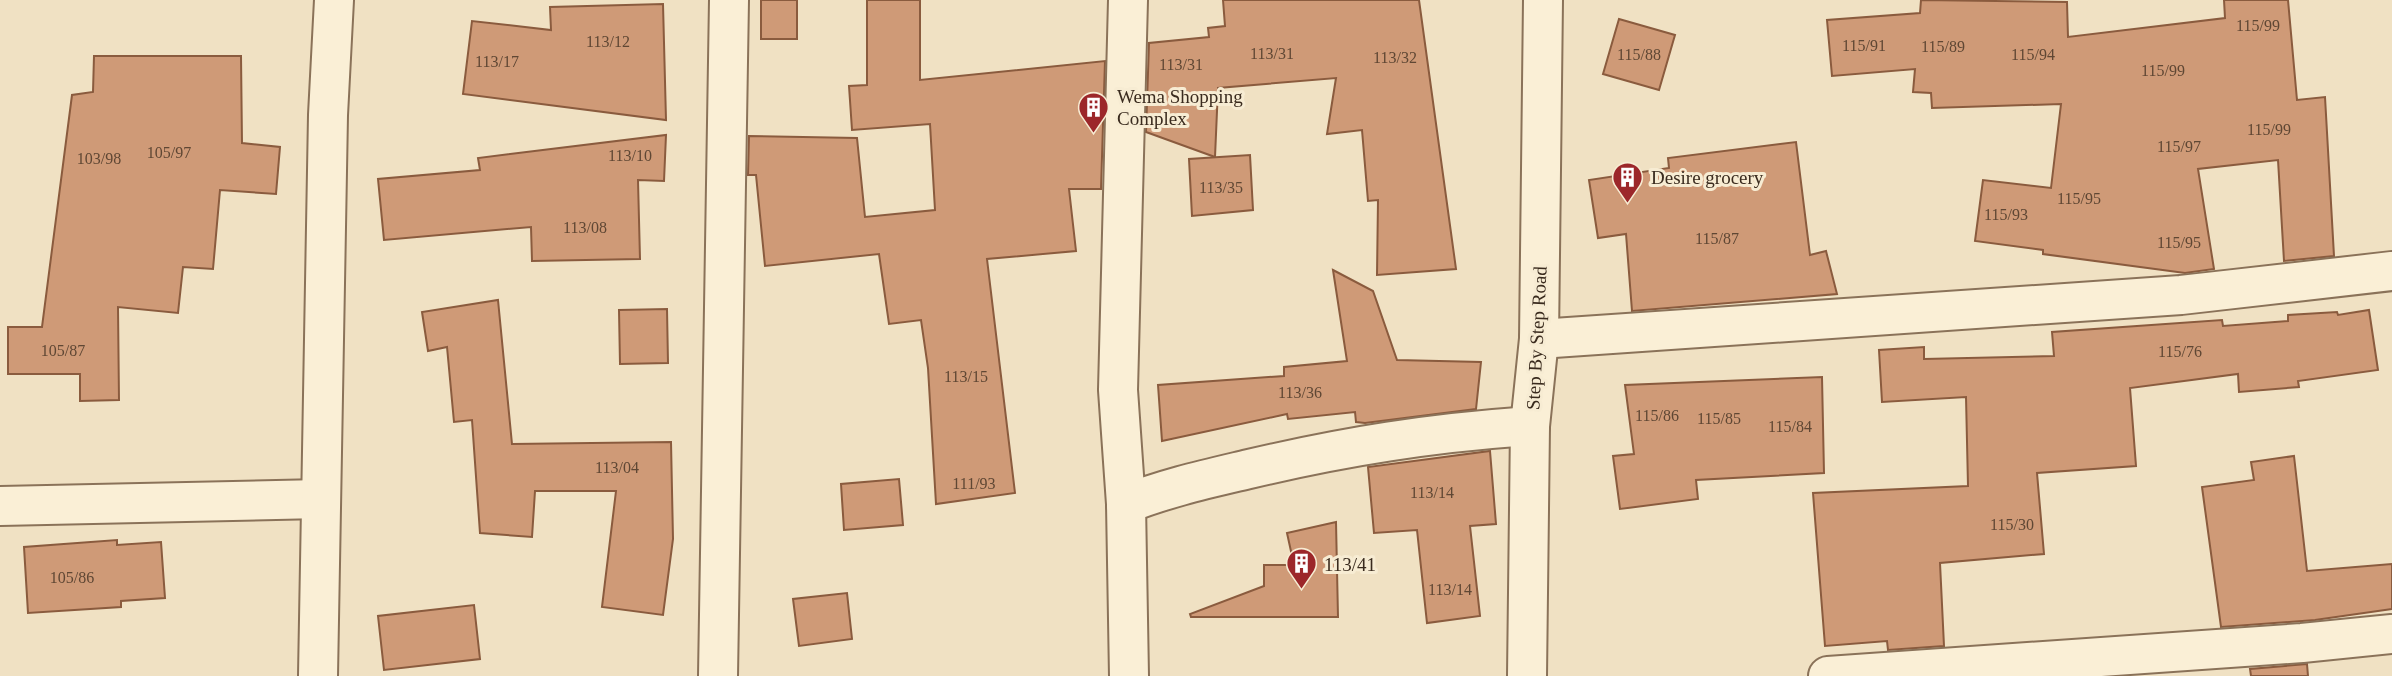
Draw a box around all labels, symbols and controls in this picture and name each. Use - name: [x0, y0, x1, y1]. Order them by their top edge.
- house number: 115/99: [2236, 17, 2280, 34]
- house number: 113/12: [586, 33, 630, 50]
- house number: 115/91: [1842, 37, 1886, 54]
- house number: 115/89: [1921, 38, 1965, 55]
- house number: 113/31: [1250, 45, 1294, 62]
- house number: 115/88: [1617, 46, 1661, 63]
- house number: 115/94: [2011, 46, 2055, 63]
- house number: 113/32: [1373, 49, 1417, 66]
- house number: 113/17: [475, 53, 519, 70]
- house number: 113/31: [1159, 56, 1203, 73]
- house number: 115/99: [2141, 62, 2185, 79]
- place label: Wema Shopping Complex: [1117, 86, 1243, 129]
- building icon: Wema Shopping Complex: [1077, 90, 1111, 134]
- house number: 115/99: [2247, 121, 2291, 138]
- house number: 115/97: [2157, 138, 2201, 155]
- house number: 105/97: [147, 144, 191, 161]
- house number: 113/10: [608, 147, 652, 164]
- house number: 103/98: [77, 150, 121, 167]
- building icon: Desire grocery: [1611, 160, 1645, 204]
- place label: Desire grocery: [1651, 167, 1764, 188]
- house number: 113/35: [1199, 179, 1243, 196]
- house number: 115/95: [2057, 190, 2101, 207]
- house number: 115/93: [1984, 206, 2028, 223]
- house number: 113/08: [563, 219, 607, 236]
- house number: 115/87: [1695, 230, 1739, 247]
- house number: 115/95: [2157, 234, 2201, 251]
- street label: Step By Step Road: [1522, 265, 1551, 411]
- house number: 105/87: [41, 342, 85, 359]
- house number: 115/76: [2158, 343, 2202, 360]
- house number: 113/15: [944, 368, 988, 385]
- house number: 113/36: [1278, 384, 1322, 401]
- house number: 115/86: [1635, 407, 1679, 424]
- house number: 115/85: [1697, 410, 1741, 427]
- house number: 115/84: [1768, 418, 1812, 435]
- house number: 113/04: [595, 459, 639, 476]
- house number: 111/93: [952, 475, 996, 492]
- house number: 113/14: [1410, 484, 1454, 501]
- house number: 115/30: [1990, 516, 2034, 533]
- building icon: 113/41: [1284, 547, 1318, 591]
- place label: 113/41: [1324, 554, 1376, 575]
- house number: 105/86: [50, 569, 94, 586]
- house number: 113/14: [1428, 581, 1472, 598]

